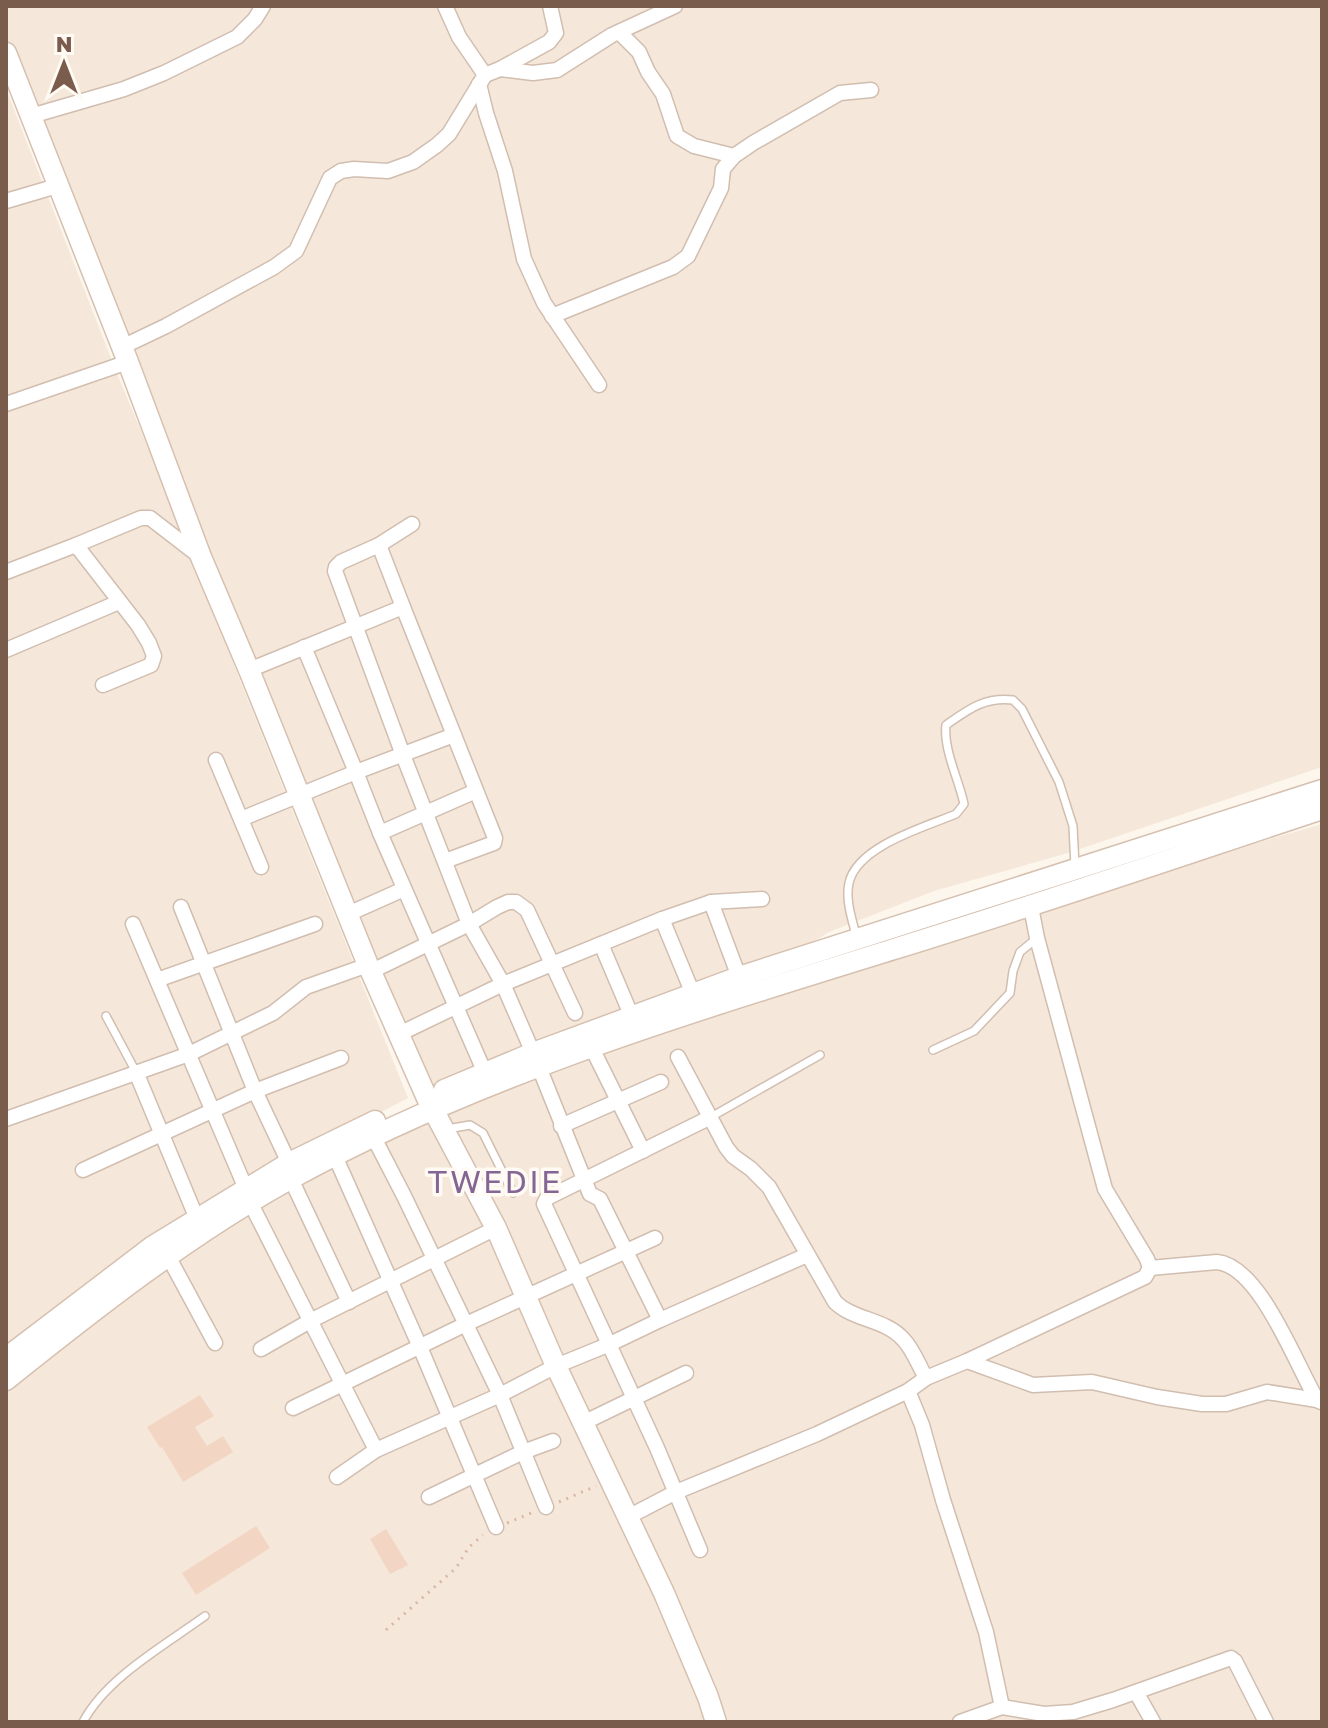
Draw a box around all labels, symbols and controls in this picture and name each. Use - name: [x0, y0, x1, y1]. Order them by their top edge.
- north arrow: [24, 24, 104, 104]
- text: N: [56, 30, 72, 57]
- district label: TWEDIE: [427, 1162, 563, 1200]

